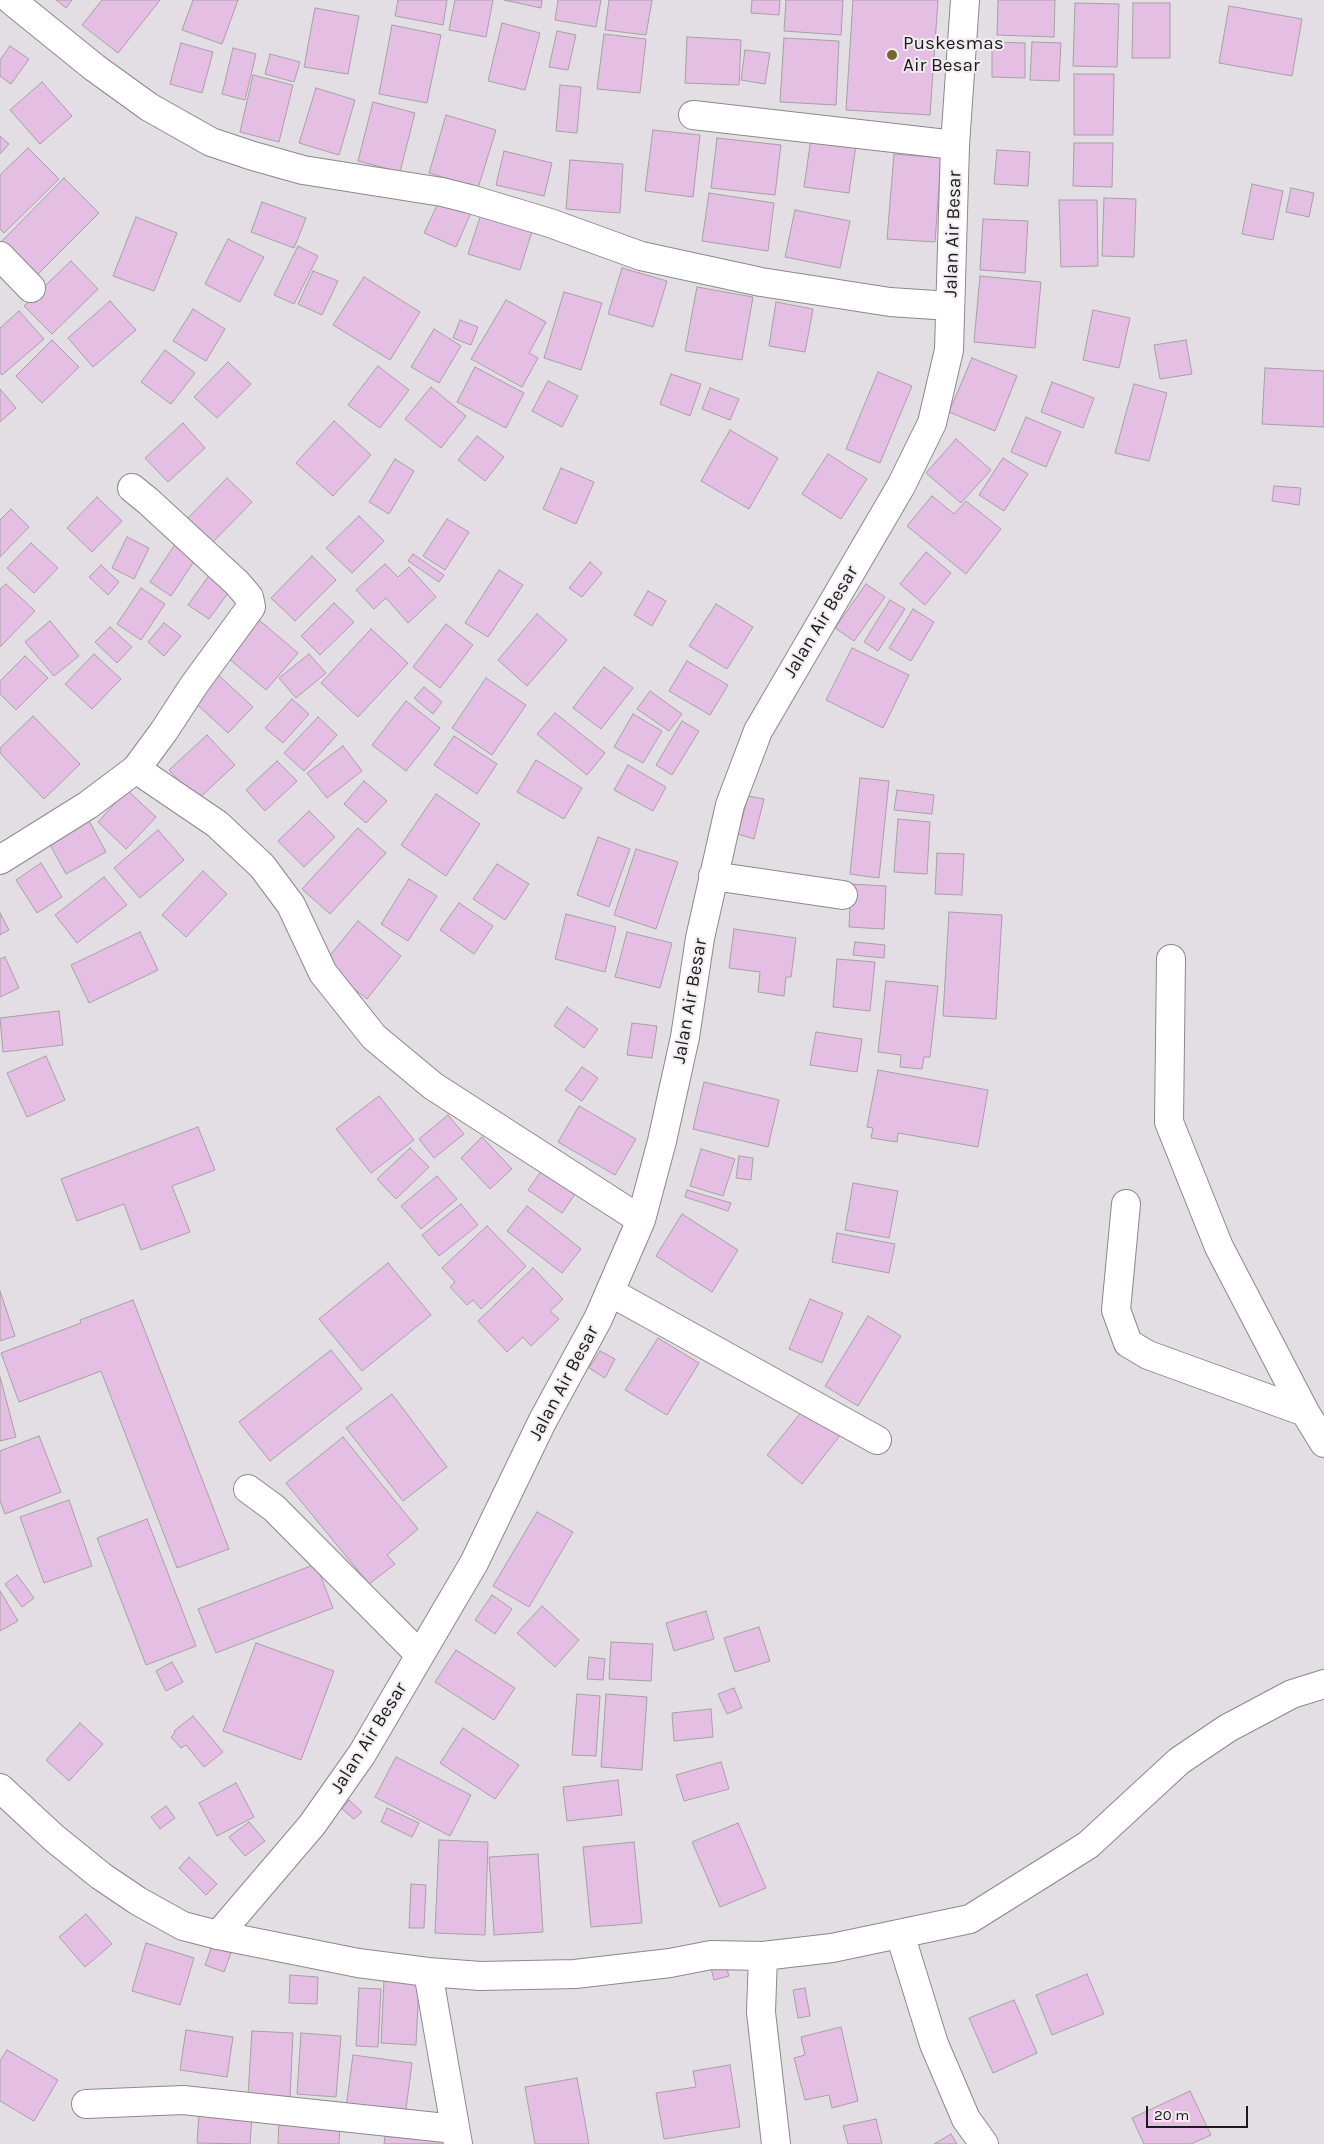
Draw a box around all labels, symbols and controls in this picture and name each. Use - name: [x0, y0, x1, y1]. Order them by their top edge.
- place label: Puskesmas Air Besar: [903, 33, 1004, 77]
- marker: Puskesmas Air Besar: [885, 48, 899, 62]
- street label: Jalan Air Besar: [939, 170, 967, 298]
- street label: Jalan Air Besar: [779, 562, 863, 682]
- street label: Jalan Air Besar: [668, 937, 712, 1065]
- street label: Jalan Air Besar: [524, 1322, 604, 1444]
- street label: Jalan Air Besar: [326, 1678, 412, 1798]
- scale bar: [1149, 2096, 1252, 2128]
- text: 20 m: [1154, 2106, 1189, 2124]

